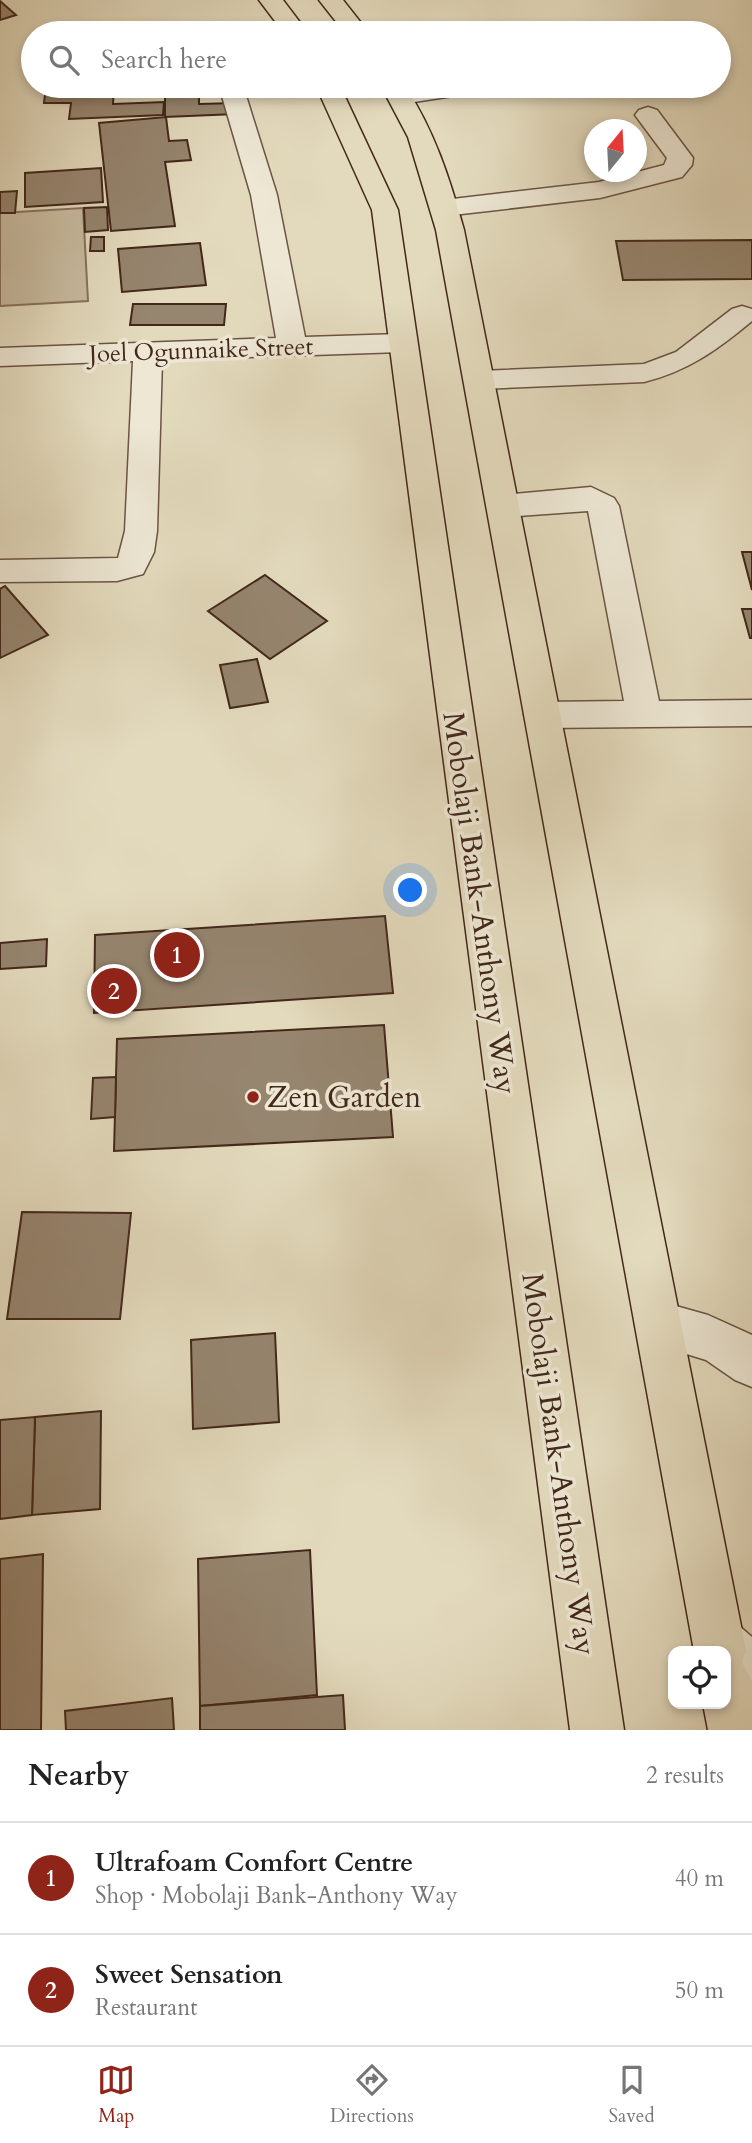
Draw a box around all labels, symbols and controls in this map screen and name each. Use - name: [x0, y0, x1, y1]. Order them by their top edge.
- search box: [21, 21, 731, 98]
- icon: search: [45, 41, 83, 79]
- text: Search here: [101, 42, 227, 77]
- north arrow: [584, 119, 647, 182]
- street label: Joel Ogunnaike Street: [85, 330, 314, 371]
- street label: Mobolaji Bank-Anthony Way: [432, 709, 527, 1097]
- your location: [393, 873, 427, 907]
- pin: 1: [154, 929, 200, 981]
- pin: 2: [91, 965, 137, 1017]
- place label: Zen Garden: [267, 1077, 421, 1118]
- marker: Zen Garden: [245, 1089, 261, 1105]
- street label: Mobolaji Bank-Anthony Way: [511, 1270, 606, 1658]
- map controls: [668, 1646, 731, 1709]
- button: locate: [668, 1646, 731, 1709]
- text: Nearby: [28, 1755, 129, 1796]
- text: 2 results: [646, 1760, 724, 1791]
- text: Ultrafoam Comfort Centre: [95, 1845, 413, 1880]
- text: 1: [45, 1863, 57, 1894]
- text: 40 m: [675, 1863, 724, 1894]
- text: Shop · Mobolaji Bank-Anthony Way: [95, 1880, 458, 1911]
- text: Sweet Sensation: [95, 1957, 283, 1992]
- text: 2: [45, 1975, 57, 2006]
- text: 50 m: [675, 1975, 724, 2006]
- text: Restaurant: [95, 1992, 198, 2023]
- tab: Map: [97, 2061, 135, 2129]
- tab: Directions: [330, 2061, 414, 2129]
- tab: Saved: [609, 2061, 655, 2129]

